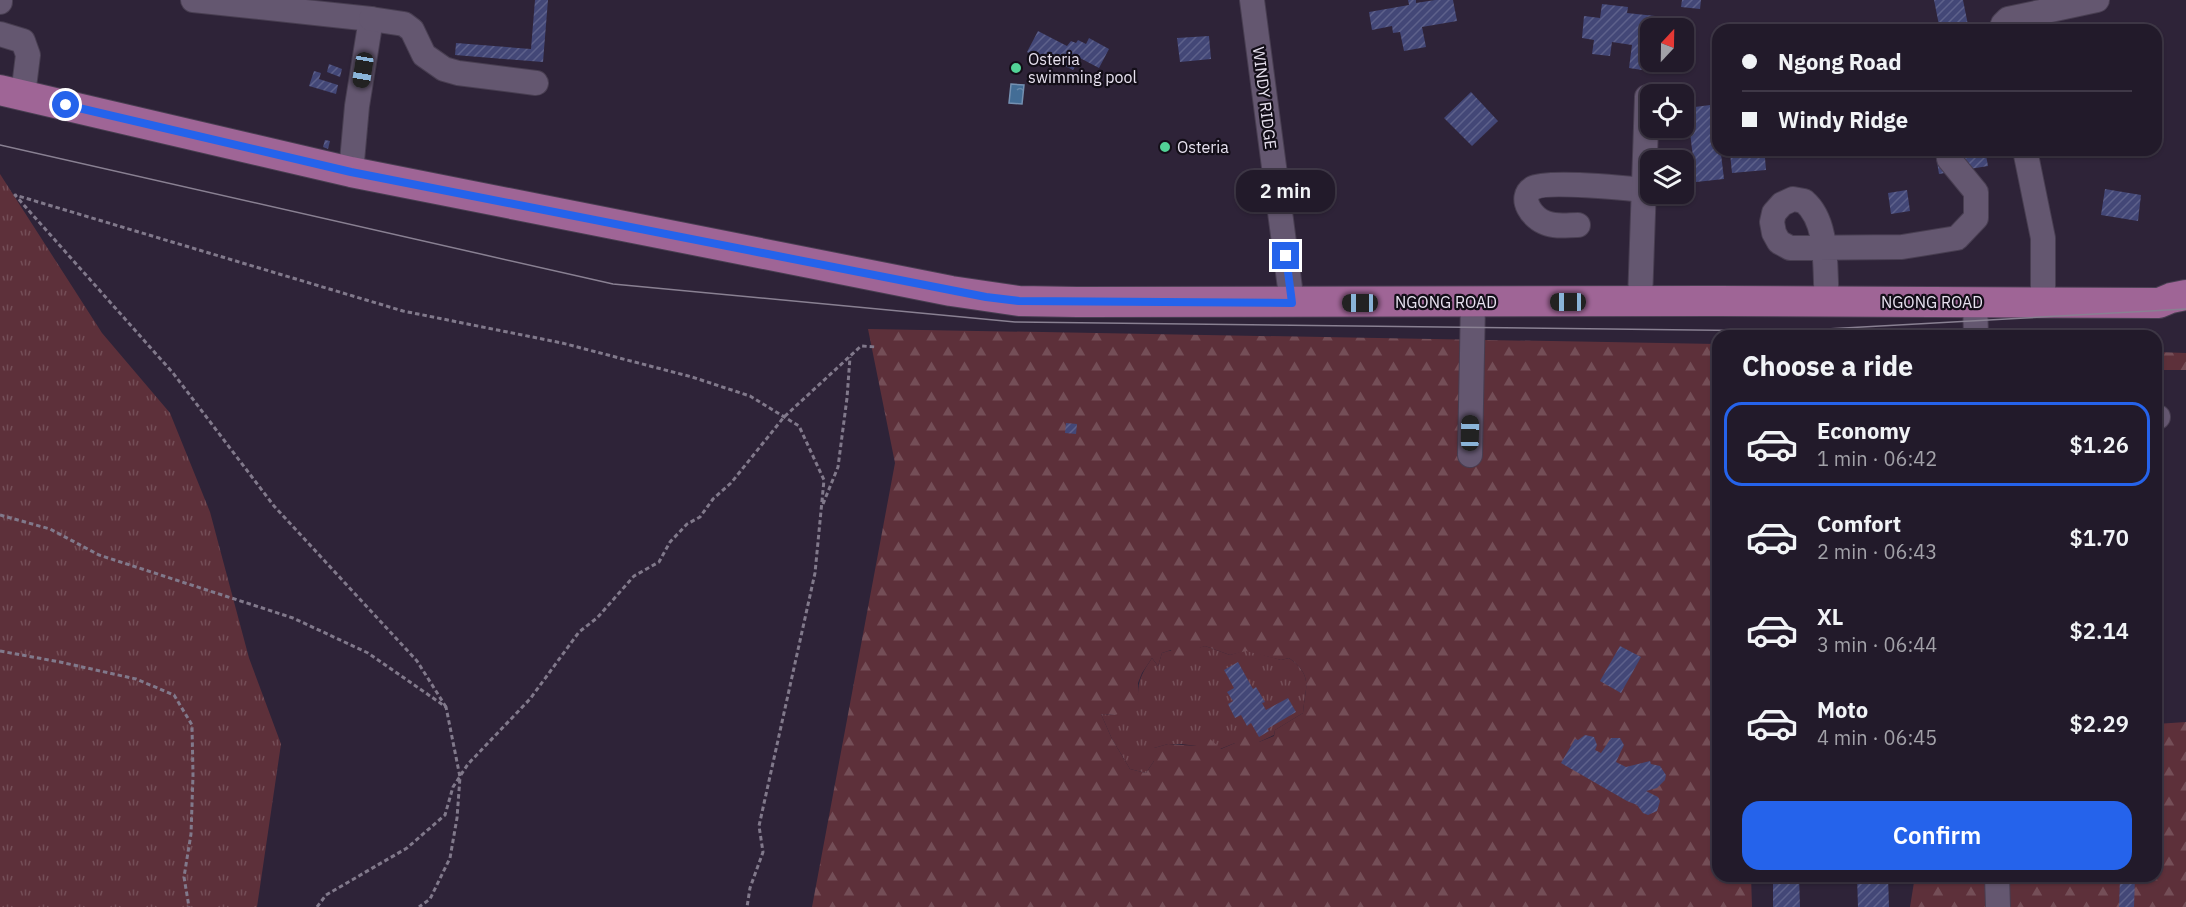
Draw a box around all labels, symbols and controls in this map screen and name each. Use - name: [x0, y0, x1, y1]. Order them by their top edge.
- north arrow: [1640, 18, 1694, 72]
- map controls: [1640, 18, 1694, 204]
- street label: WINDY RIDGE: [1249, 46, 1281, 150]
- text: Ngong Road: [1778, 47, 1902, 76]
- place label: Osteria swimming pool: [1028, 49, 1137, 87]
- car: [351, 51, 375, 89]
- marker: Osteria swimming pool: [1009, 61, 1023, 75]
- button: locate: [1640, 84, 1694, 138]
- route start: [52, 91, 79, 118]
- text: Windy Ridge: [1778, 105, 1908, 134]
- place label: Osteria: [1177, 137, 1229, 157]
- marker: Osteria: [1158, 140, 1172, 154]
- button: layers: [1640, 150, 1694, 204]
- callout: 2 min: [1236, 169, 1336, 211]
- text: 2 min: [1260, 177, 1311, 204]
- route end: [1272, 242, 1299, 269]
- street label: NGONG ROAD: [1395, 292, 1497, 312]
- street label: NGONG ROAD: [1881, 292, 1983, 312]
- car: [1550, 293, 1586, 311]
- car: [1342, 294, 1378, 312]
- text: Choose a ride: [1742, 348, 1913, 383]
- car: [1461, 415, 1479, 451]
- text: Economy: [1817, 416, 1911, 445]
- icon: car: [1745, 417, 1799, 471]
- text: $1.26: [2070, 430, 2129, 459]
- text: 1 min · 06:42: [1817, 445, 1937, 472]
- text: Comfort: [1817, 509, 1901, 538]
- icon: car: [1745, 510, 1799, 564]
- text: $1.70: [2070, 523, 2129, 552]
- text: 2 min · 06:43: [1817, 538, 1937, 565]
- text: XL: [1817, 602, 1843, 631]
- icon: car: [1745, 603, 1799, 657]
- text: $2.14: [2070, 616, 2129, 645]
- text: 3 min · 06:44: [1817, 631, 1937, 658]
- text: Moto: [1817, 695, 1868, 724]
- icon: car: [1745, 696, 1799, 750]
- text: $2.29: [2070, 709, 2129, 738]
- text: 4 min · 06:45: [1817, 724, 1937, 751]
- button: Confirm: [1742, 801, 2132, 870]

